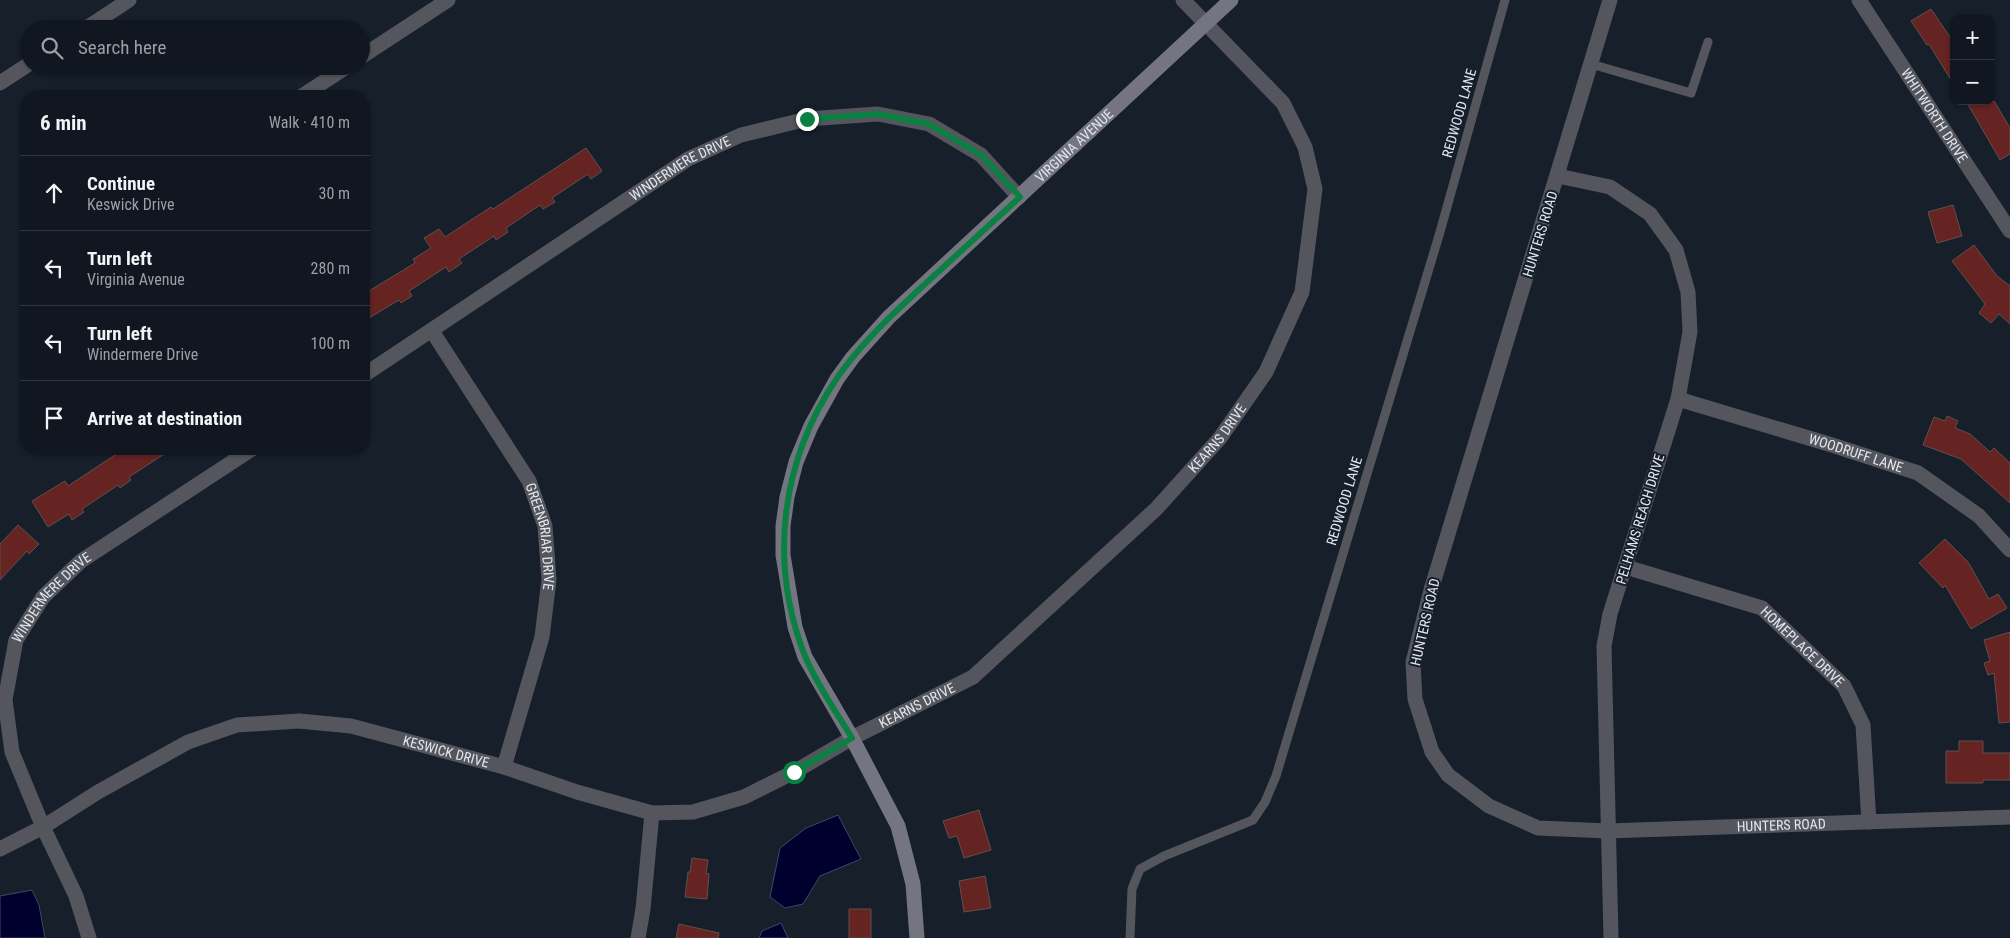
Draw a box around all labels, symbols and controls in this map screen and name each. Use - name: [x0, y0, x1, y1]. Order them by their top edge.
- map controls: [1950, 15, 1995, 105]
- button: +: [1950, 15, 1995, 60]
- search box: [20, 20, 370, 75]
- icon: search: [38, 34, 66, 62]
- text: Search here: [78, 36, 166, 59]
- button: −: [1950, 60, 1995, 105]
- street label: WHITWORTH DRIVE: [1898, 66, 1971, 166]
- street label: REDWOOD LANE: [1439, 67, 1479, 159]
- street label: VIRGINIA AVENUE: [1032, 106, 1116, 185]
- route end: [796, 108, 819, 131]
- text: 6 min: [40, 111, 87, 135]
- text: Walk · 410 m: [269, 113, 350, 132]
- street label: WINDERMERE DRIVE: [627, 133, 733, 204]
- text: Continue: [87, 172, 155, 195]
- icon: ahead: [40, 179, 68, 207]
- text: 30 m: [318, 184, 350, 203]
- street label: HUNTERS ROAD: [1519, 189, 1561, 279]
- text: Keswick Drive: [87, 195, 175, 214]
- text: Turn left: [87, 247, 152, 270]
- icon: left: [40, 254, 68, 282]
- text: 280 m: [311, 259, 350, 278]
- text: Virginia Avenue: [87, 270, 185, 289]
- text: Turn left: [87, 322, 152, 345]
- icon: left: [40, 329, 68, 357]
- text: 100 m: [311, 334, 350, 353]
- text: Windermere Drive: [87, 345, 198, 364]
- street label: KEARNS DRIVE: [1185, 401, 1249, 476]
- icon: arrive: [40, 404, 68, 432]
- text: Arrive at destination: [87, 407, 242, 430]
- street label: WOODRUFF LANE: [1807, 431, 1905, 476]
- street label: PELHAMS REACH DRIVE: [1613, 452, 1667, 586]
- street label: REDWOOD LANE: [1323, 455, 1365, 547]
- street label: GREENBRIAR DRIVE: [522, 481, 557, 591]
- street label: WINDERMERE DRIVE: [9, 549, 94, 645]
- street label: HUNTERS ROAD: [1407, 577, 1443, 667]
- street label: HOMEPLACE DRIVE: [1758, 603, 1848, 690]
- street label: KEARNS DRIVE: [876, 679, 958, 731]
- street label: KESWICK DRIVE: [401, 732, 491, 771]
- route start: [783, 761, 806, 784]
- street label: HUNTERS ROAD: [1736, 815, 1826, 835]

